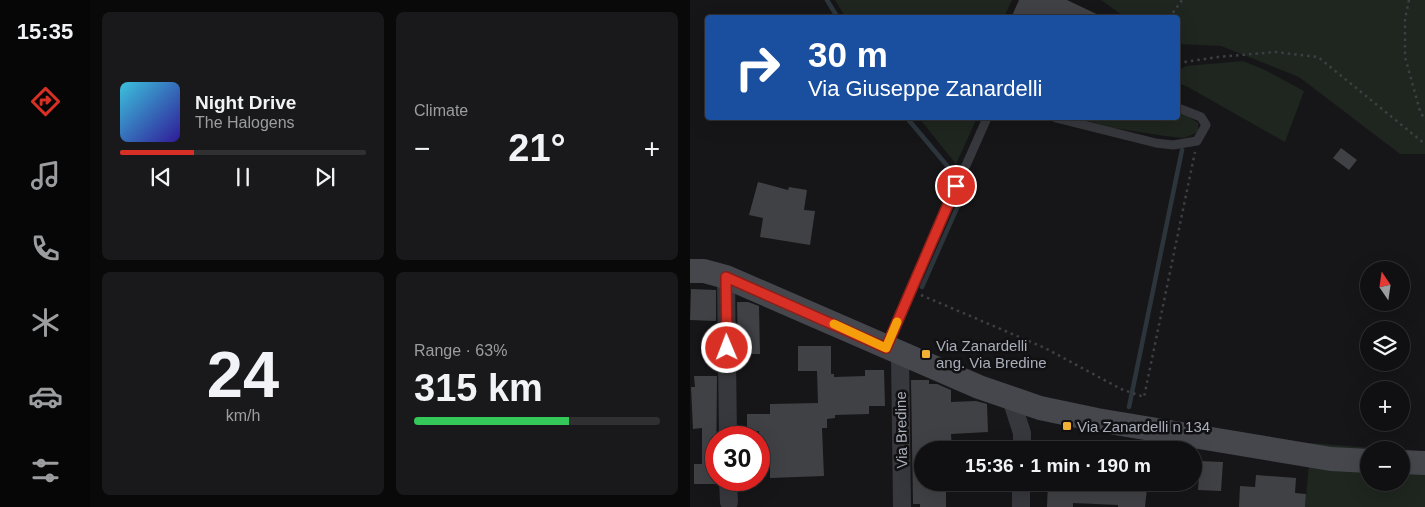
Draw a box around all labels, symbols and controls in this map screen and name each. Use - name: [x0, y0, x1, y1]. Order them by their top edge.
- text: 15:35: [17, 19, 73, 44]
- icon: right: [725, 35, 790, 100]
- text: 30 m: [808, 35, 888, 74]
- text: Via Giuseppe Zanardelli: [808, 76, 1042, 101]
- icon: directions: [28, 84, 63, 119]
- text: Night Drive: [195, 92, 296, 113]
- text: Climate: [414, 102, 468, 119]
- text: The Halogens: [195, 114, 295, 131]
- text: 21°: [508, 127, 566, 169]
- text: −: [414, 133, 430, 164]
- text: +: [644, 133, 660, 164]
- icon: music: [28, 158, 63, 193]
- icon: previous: [147, 163, 175, 191]
- icon: pause: [229, 163, 257, 191]
- icon: next: [311, 163, 339, 191]
- pin: [935, 165, 977, 207]
- icon: arrive: [942, 172, 970, 200]
- icon: phone: [28, 231, 63, 266]
- north arrow: [1360, 261, 1410, 311]
- map controls: [1360, 261, 1410, 491]
- icon: climate: [28, 305, 63, 340]
- position arrow: [700, 321, 752, 373]
- button: layers: [1360, 321, 1410, 371]
- place label: Via Zanardelli ang. Via Bredine: [936, 337, 1047, 371]
- text: 24: [207, 338, 279, 411]
- text: Range · 63%: [414, 342, 507, 359]
- marker: Via Zanardelli ang. Via Bredine: [920, 348, 932, 360]
- text: 315 km: [414, 367, 543, 409]
- icon: car: [28, 379, 63, 414]
- button: +: [1360, 381, 1410, 431]
- street label: Via Bredine: [892, 391, 910, 469]
- text: km/h: [226, 407, 260, 424]
- place label: Via Zanardelli n 134: [1077, 418, 1210, 435]
- marker: Via Zanardelli n 134: [1061, 420, 1073, 432]
- speed limit sign: 30: [705, 426, 770, 491]
- button: −: [1360, 441, 1410, 491]
- icon: filters: [28, 453, 63, 488]
- text: 15:36 · 1 min · 190 m: [965, 455, 1151, 476]

